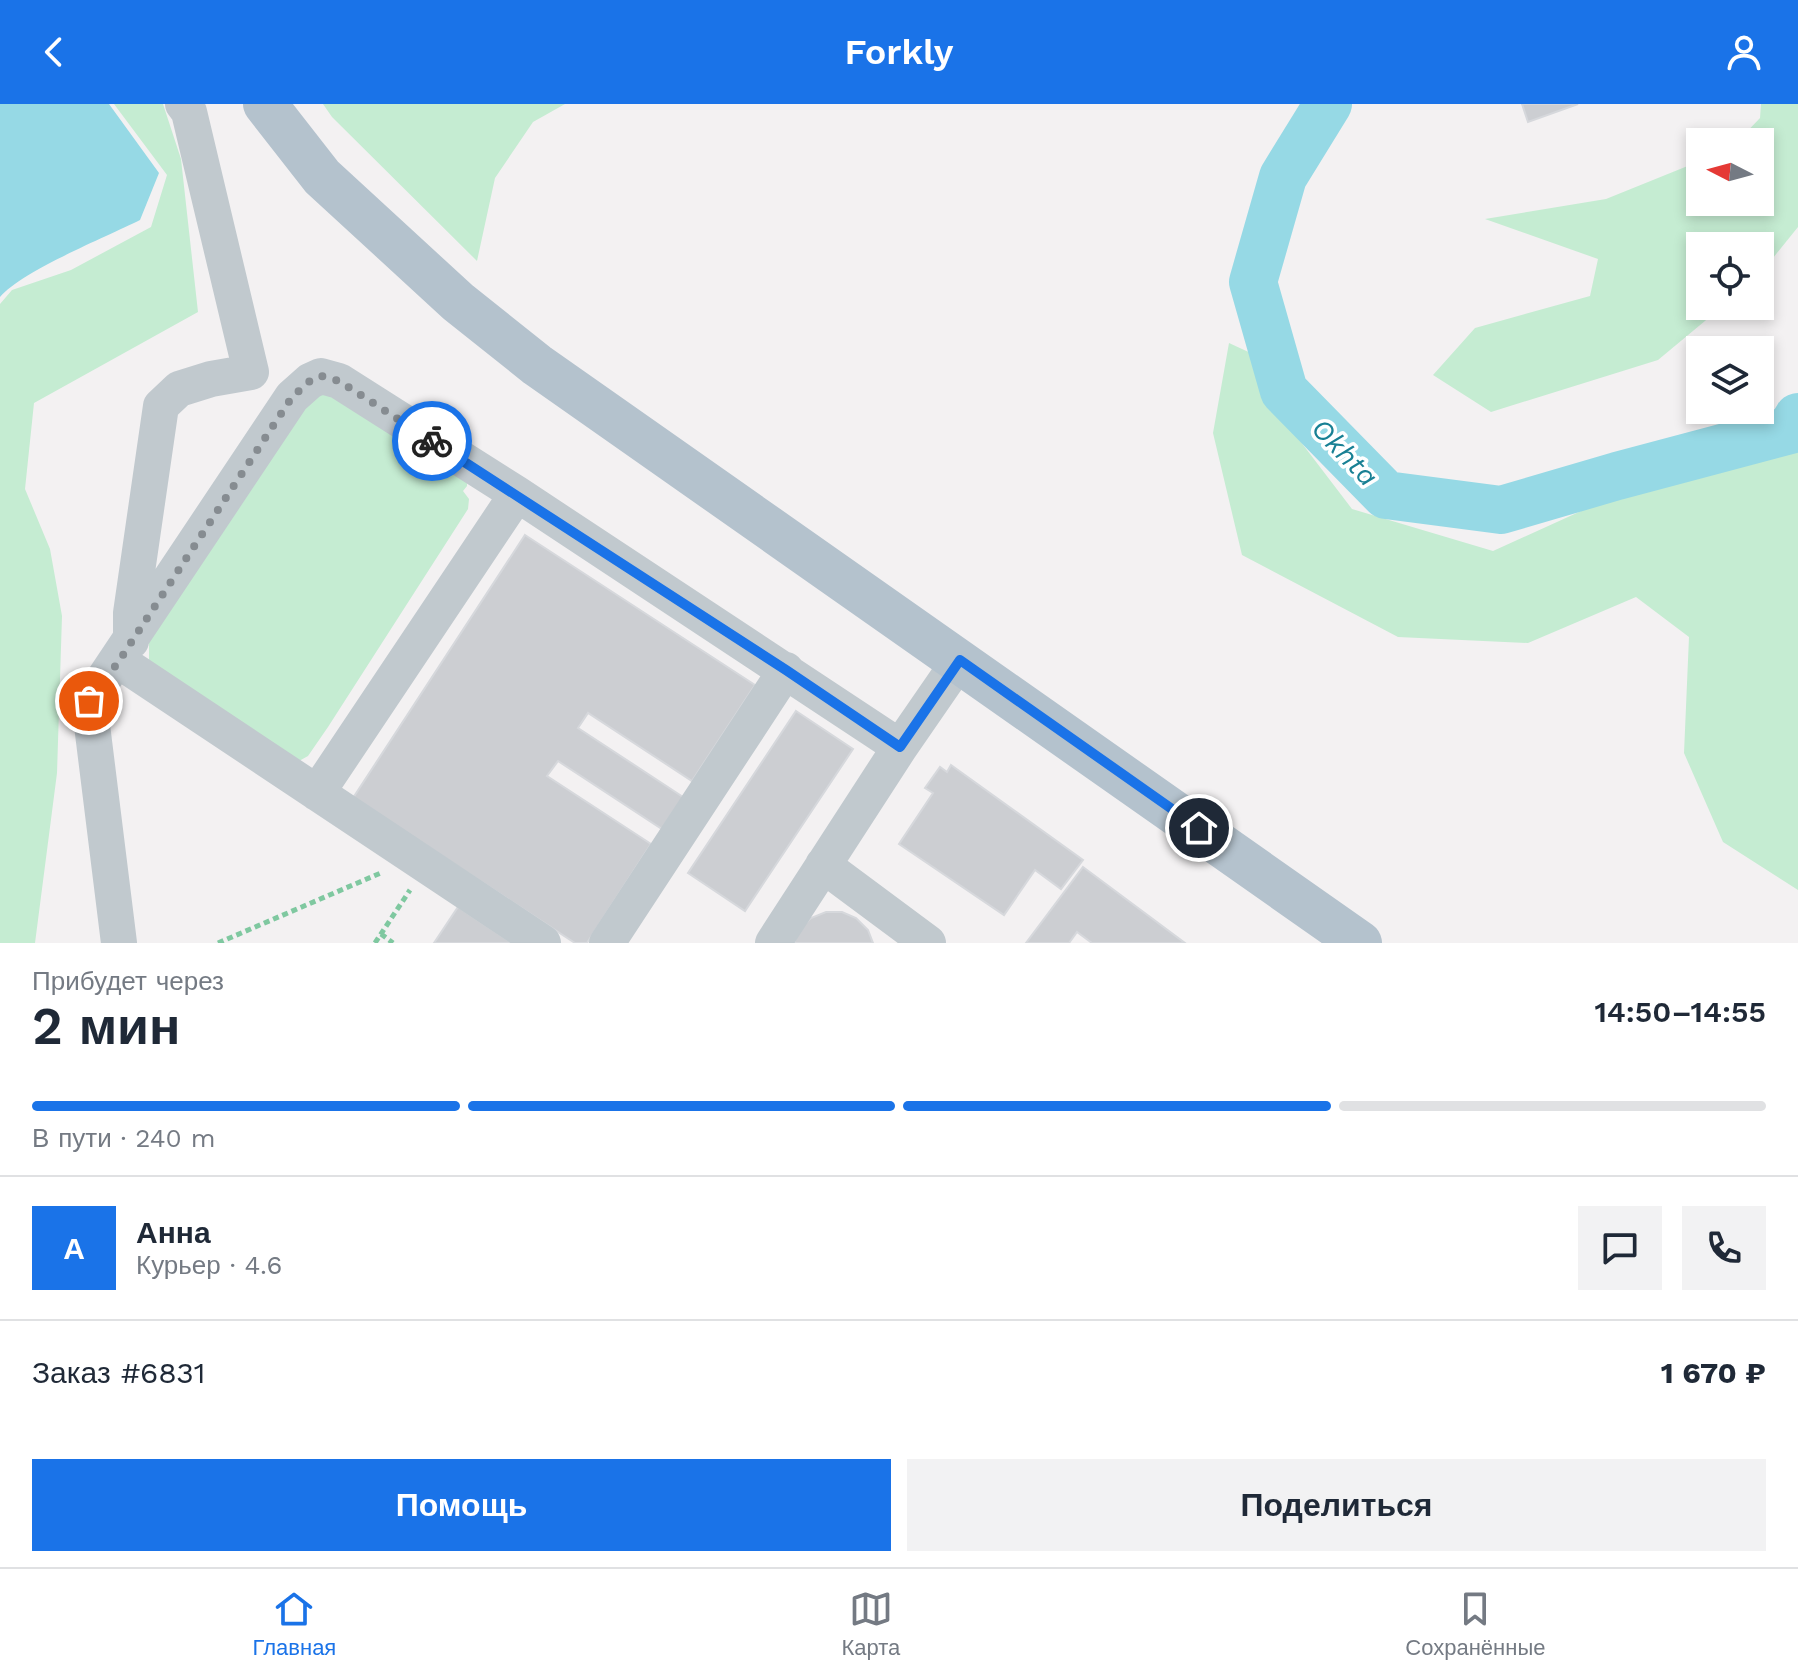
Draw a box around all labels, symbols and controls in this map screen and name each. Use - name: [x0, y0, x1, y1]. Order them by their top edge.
- icon: back: [32, 30, 76, 74]
- icon: person: [1722, 30, 1766, 74]
- text: Forkly: [844, 31, 954, 73]
- north arrow: [1686, 128, 1774, 216]
- map controls: [1686, 128, 1774, 424]
- button: locate: [1686, 232, 1774, 320]
- button: layers: [1686, 336, 1774, 424]
- courier: [392, 401, 472, 481]
- water label: Okhta: [1305, 412, 1385, 493]
- icon: bike: [410, 419, 454, 463]
- pin: [55, 667, 123, 735]
- icon: bag: [67, 679, 111, 723]
- pin: [1165, 794, 1233, 862]
- icon: home: [1177, 806, 1221, 850]
- text: Прибудет через: [32, 966, 224, 996]
- text: 14:50–14:55: [1594, 994, 1766, 1029]
- text: 2 мин: [32, 996, 181, 1057]
- text: В пути · 240 m: [32, 1123, 215, 1153]
- button: chat: [1578, 1206, 1662, 1290]
- button: phone: [1682, 1206, 1766, 1290]
- text: Анна: [136, 1215, 211, 1250]
- text: А: [63, 1231, 85, 1266]
- text: Курьер · 4.6: [136, 1250, 282, 1280]
- text: Заказ #6831: [32, 1355, 205, 1390]
- text: 1 670 ₽: [1661, 1355, 1766, 1390]
- button: Помощь: [32, 1459, 891, 1551]
- button: Поделиться: [907, 1459, 1766, 1551]
- tab: Главная: [253, 1587, 336, 1661]
- tab: Карта: [841, 1587, 900, 1661]
- tab: Сохранённые: [1405, 1587, 1545, 1661]

